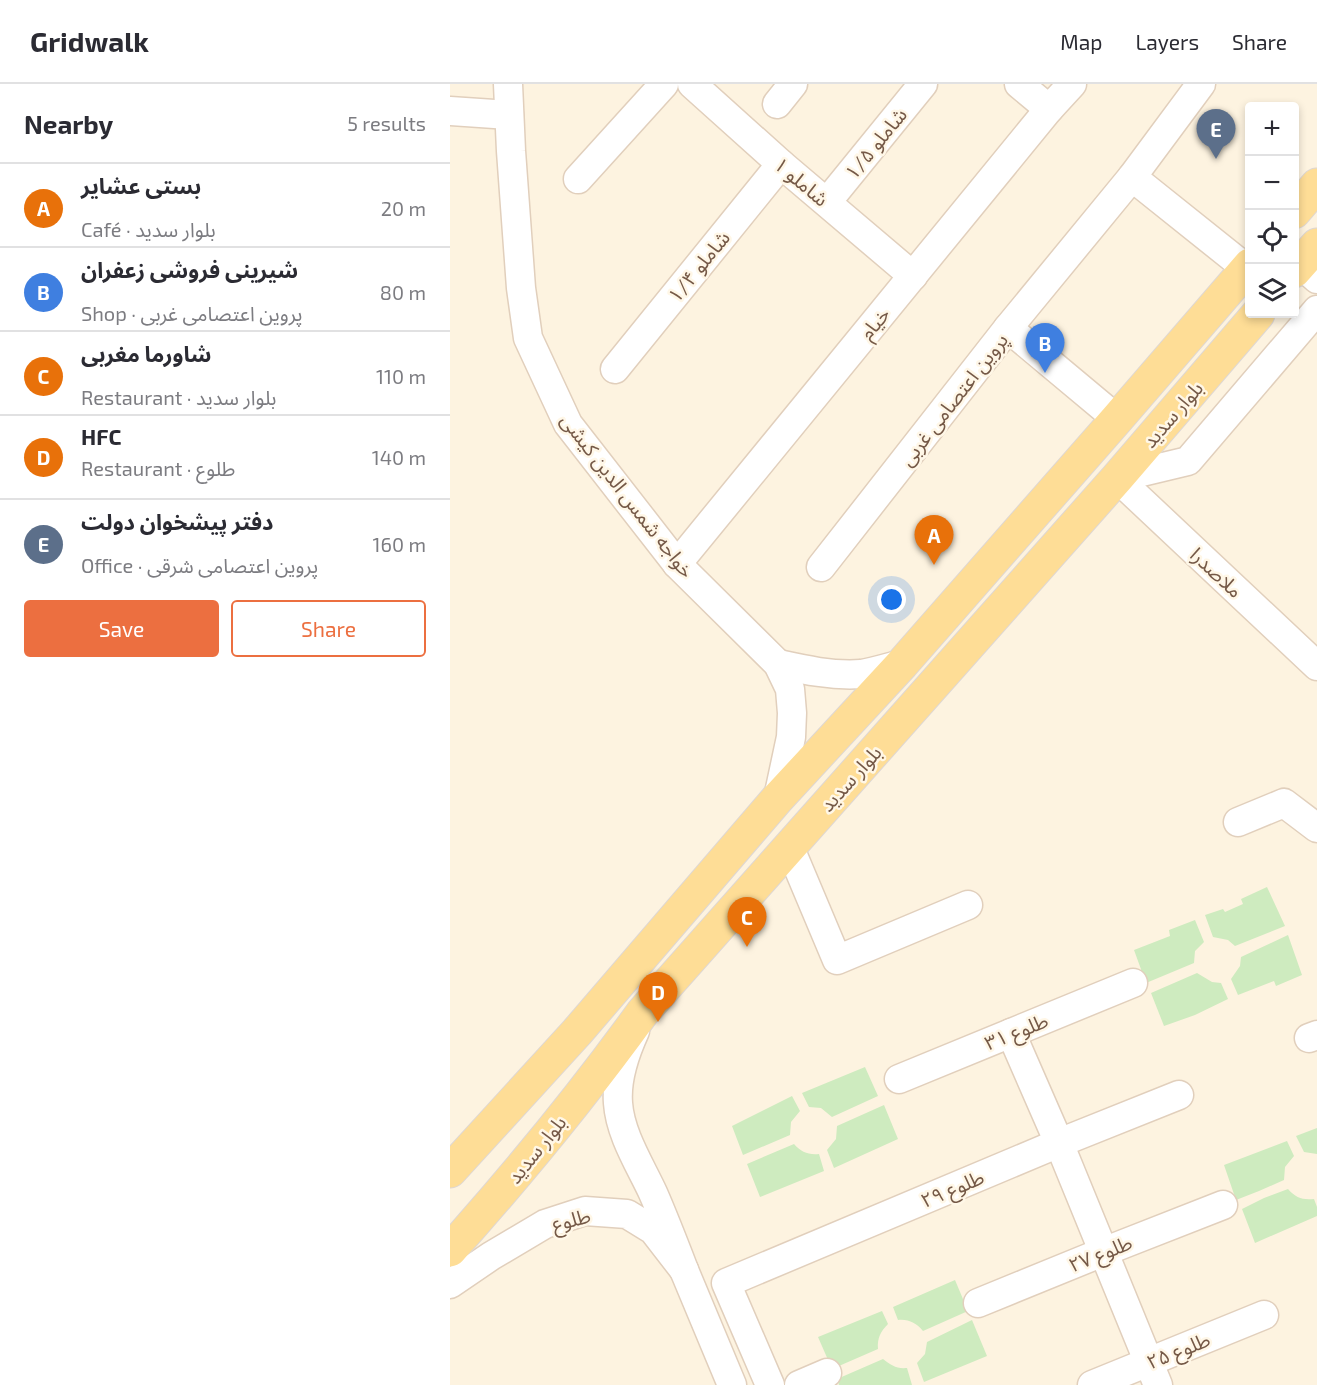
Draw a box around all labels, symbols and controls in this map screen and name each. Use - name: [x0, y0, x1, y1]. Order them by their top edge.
- text: Gridwalk: [30, 24, 149, 58]
- text: Map: [1060, 29, 1102, 54]
- text: Layers: [1135, 29, 1199, 54]
- text: Share: [1232, 29, 1287, 54]
- street label: شاملو ۱/۵: [839, 102, 912, 184]
- map controls: [1245, 102, 1299, 318]
- button: +: [1245, 102, 1299, 156]
- text: Nearby: [24, 108, 113, 139]
- pin: E: [1196, 110, 1236, 159]
- text: 5 results: [347, 111, 426, 135]
- street label: شاملو ۱: [769, 151, 834, 211]
- button: −: [1245, 156, 1299, 210]
- text: بستی عشایر: [81, 172, 201, 198]
- text: A: [37, 196, 50, 220]
- text: 20 m: [381, 196, 426, 220]
- button: locate: [1245, 210, 1299, 264]
- text: Café · بلوار سدید: [81, 217, 216, 241]
- street label: شاملو ۱/۴: [662, 225, 735, 307]
- text: شیرینی فروشی زعفران: [81, 256, 298, 282]
- button: layers: [1245, 264, 1299, 318]
- text: B: [37, 280, 50, 304]
- text: 80 m: [380, 280, 426, 304]
- text: Shop · پروین اعتصامی غربی: [81, 301, 303, 325]
- street label: خیام: [854, 302, 897, 347]
- pin: B: [1026, 324, 1064, 373]
- street label: پروین اعتصامی غربی: [894, 328, 1014, 472]
- text: شاورما مغربی: [81, 340, 211, 366]
- text: C: [38, 364, 49, 388]
- text: 110 m: [376, 364, 426, 388]
- street label: بلوار سدید: [1137, 376, 1208, 453]
- text: Restaurant · بلوار سدید: [81, 385, 276, 409]
- street label: خواجه شمس الدين كيشی: [556, 408, 700, 583]
- text: HFC: [81, 423, 121, 449]
- text: D: [37, 445, 50, 469]
- text: 140 m: [372, 445, 426, 469]
- text: Restaurant · طلوع: [81, 456, 235, 480]
- text: دفتر پیشخوان دولت: [81, 508, 273, 534]
- pin: A: [914, 516, 954, 565]
- text: E: [38, 532, 49, 556]
- text: 160 m: [373, 532, 426, 556]
- street label: ملاصدرا: [1185, 542, 1248, 603]
- text: Office · پروین اعتصامی شرقی: [81, 553, 318, 577]
- your location: [877, 585, 906, 614]
- button: Save: [24, 600, 219, 657]
- button: Share: [231, 600, 426, 657]
- street label: بلوار سدید: [814, 740, 887, 817]
- pin: C: [728, 898, 766, 947]
- pin: D: [638, 972, 678, 1022]
- street label: طلوع ۳۱: [981, 1007, 1053, 1058]
- street label: بلوار سدید: [501, 1110, 571, 1188]
- street label: طلوع ۲۹: [917, 1164, 989, 1216]
- street label: طلوع: [549, 1203, 594, 1239]
- street label: طلوع ۲۷: [1065, 1229, 1137, 1280]
- street label: طلوع ۲۵: [1143, 1326, 1215, 1377]

